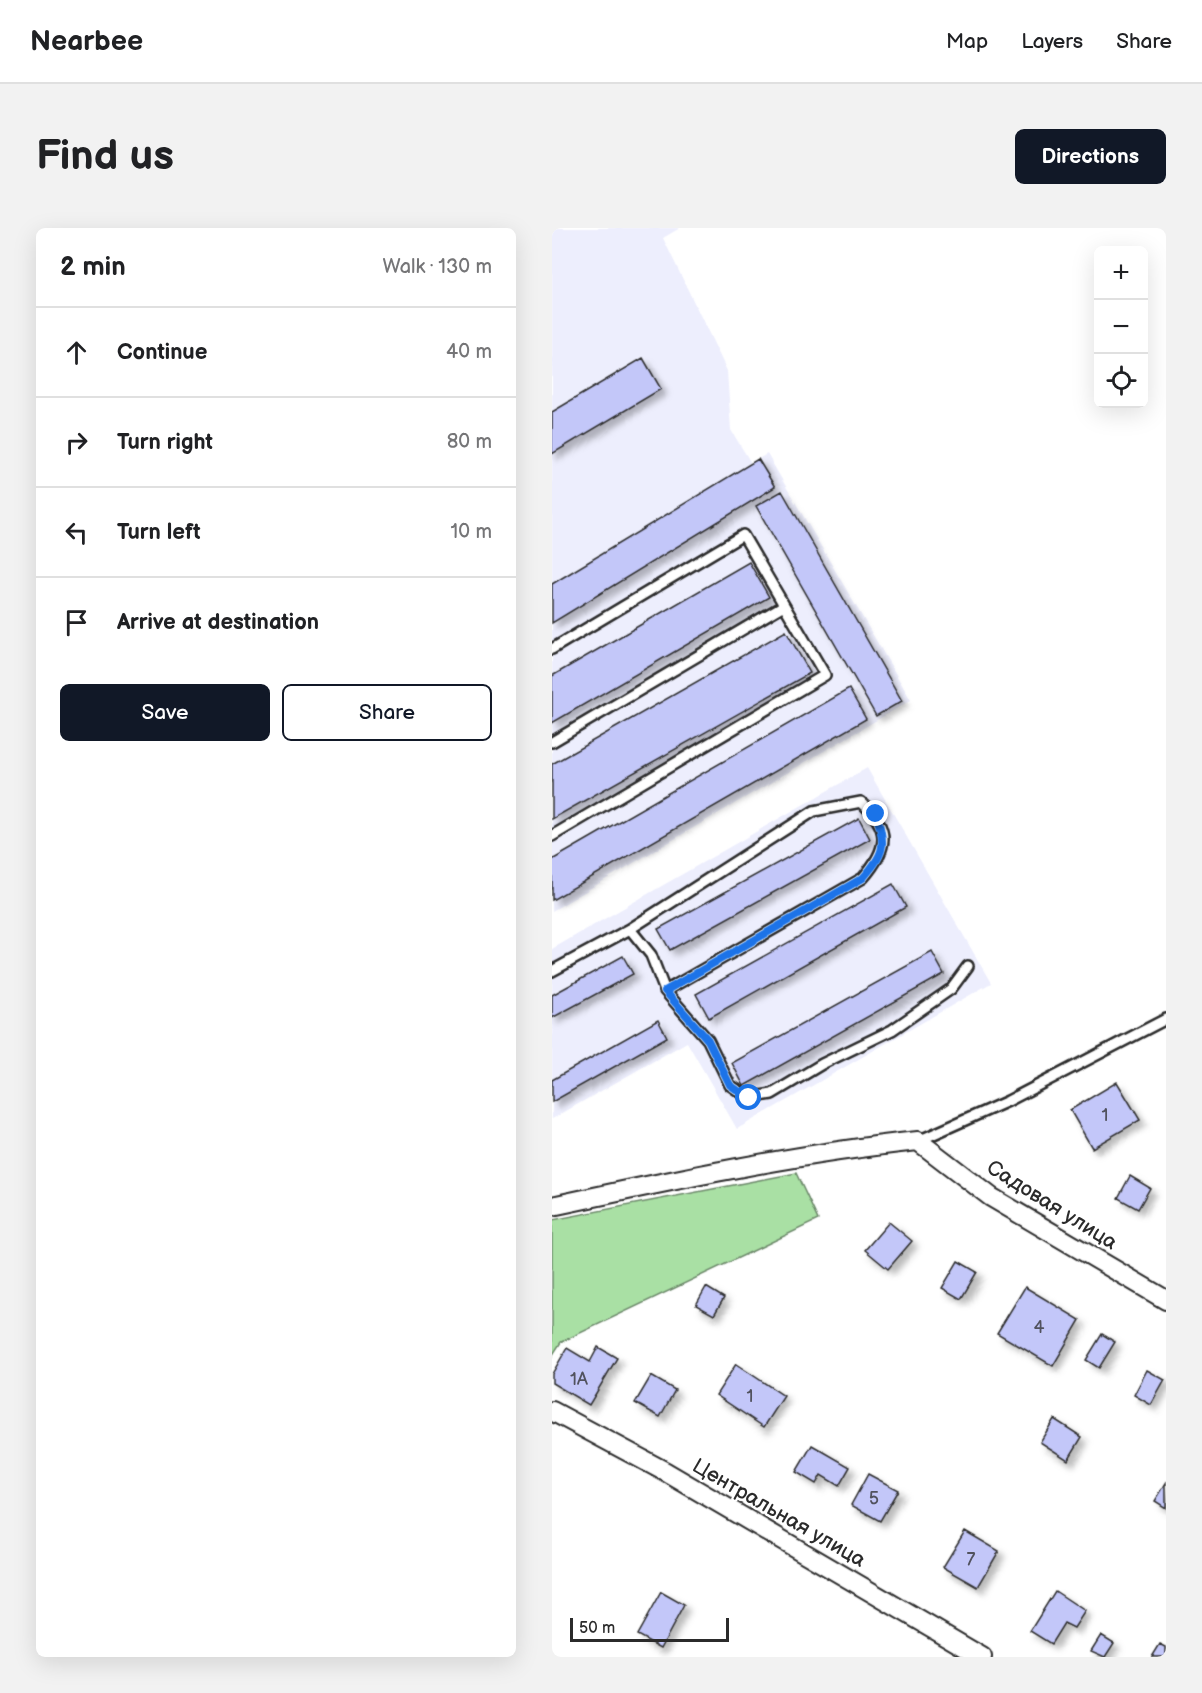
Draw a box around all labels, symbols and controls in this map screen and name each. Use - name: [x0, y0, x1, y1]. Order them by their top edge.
- text: Nearbee: [30, 25, 143, 58]
- text: Map: [946, 29, 988, 54]
- text: Layers: [1021, 29, 1083, 54]
- text: Share: [1116, 29, 1172, 54]
- button: Directions: [1015, 129, 1166, 184]
- text: Find us: [36, 131, 174, 182]
- map controls: [1094, 246, 1148, 408]
- button: +: [1094, 246, 1148, 300]
- text: 2 min: [60, 252, 126, 283]
- text: Walk · 130 m: [383, 255, 492, 279]
- button: −: [1094, 300, 1148, 354]
- icon: ahead: [60, 336, 93, 369]
- text: Continue: [117, 339, 207, 366]
- text: 40 m: [446, 340, 492, 364]
- button: locate: [1094, 354, 1148, 408]
- icon: right: [60, 426, 93, 459]
- text: Turn right: [117, 429, 213, 456]
- text: 80 m: [447, 430, 492, 454]
- icon: left: [60, 516, 93, 549]
- text: Turn left: [117, 519, 201, 546]
- text: 10 m: [451, 520, 492, 544]
- icon: arrive: [60, 606, 93, 639]
- text: Arrive at destination: [117, 609, 319, 636]
- button: Save: [60, 684, 270, 741]
- button: Share: [282, 684, 492, 741]
- route end: [862, 800, 888, 826]
- route start: [735, 1084, 761, 1110]
- house number: 1: [1102, 1105, 1108, 1126]
- street label: Садовая улица: [982, 1155, 1122, 1255]
- house number: 4: [1034, 1317, 1045, 1338]
- house number: 1А: [570, 1369, 588, 1390]
- house number: 1: [747, 1386, 753, 1407]
- street label: Центральная улица: [688, 1453, 871, 1573]
- house number: 5: [869, 1488, 879, 1509]
- house number: 7: [967, 1549, 976, 1570]
- scale bar: [570, 1615, 729, 1642]
- text: 50 m: [579, 1619, 615, 1638]

